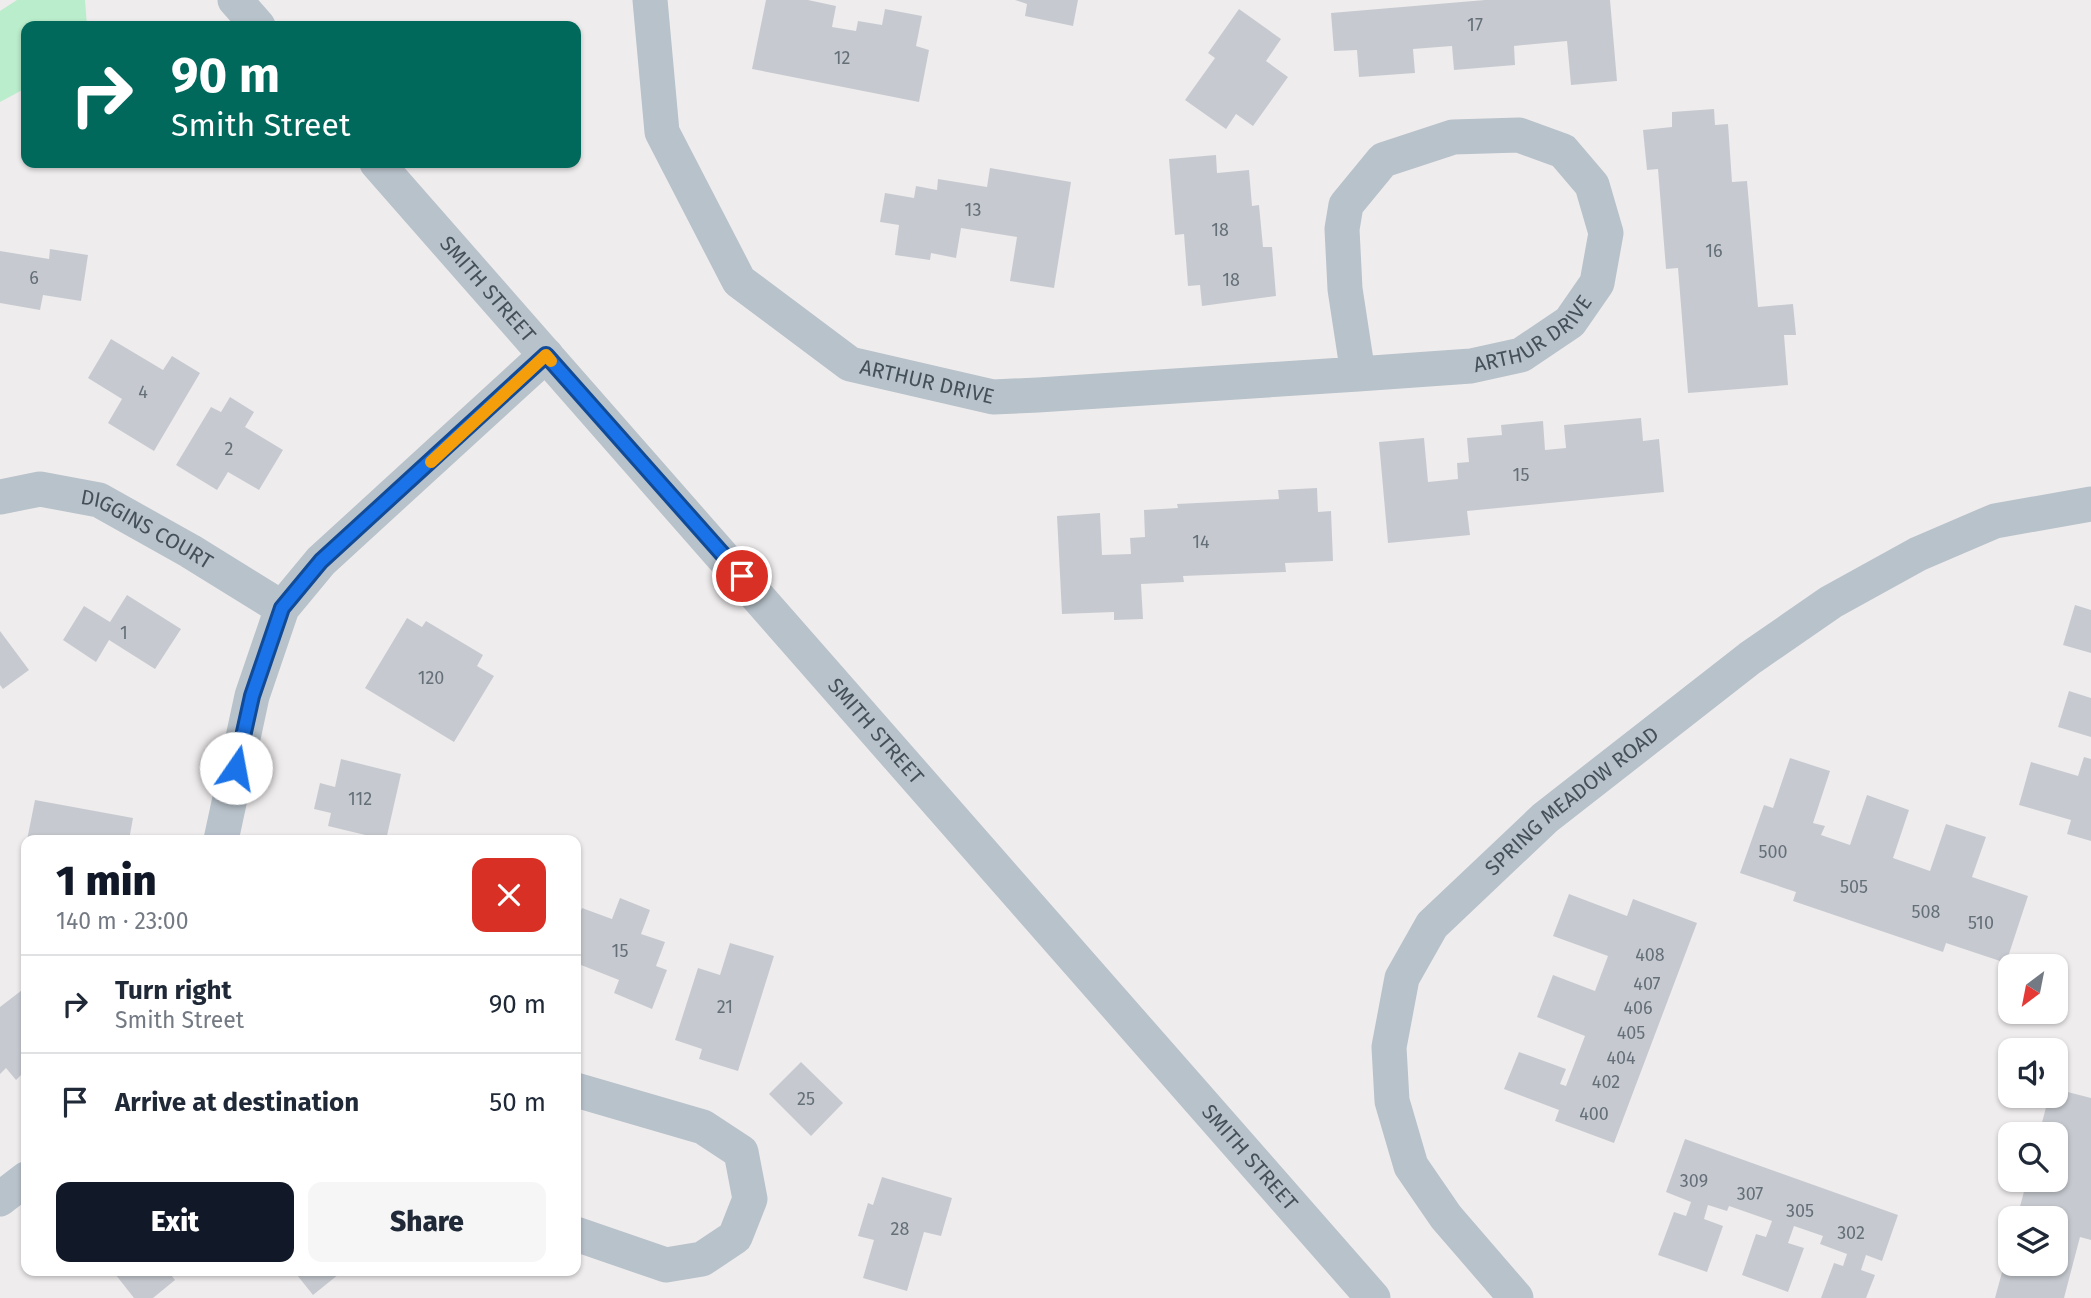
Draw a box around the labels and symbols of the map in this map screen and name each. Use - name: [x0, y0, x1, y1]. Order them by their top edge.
- house number: 17: [1467, 14, 1483, 36]
- house number: 12: [834, 47, 850, 69]
- house number: 13: [965, 199, 981, 221]
- house number: 18: [1211, 219, 1229, 241]
- street label: SMITH STREET: [434, 231, 541, 348]
- house number: 16: [1705, 240, 1723, 262]
- house number: 6: [29, 267, 39, 289]
- house number: 18: [1222, 269, 1240, 291]
- street label: ARTHUR DRIVE: [1471, 290, 1598, 378]
- street label: ARTHUR DRIVE: [857, 354, 997, 410]
- house number: 4: [138, 381, 148, 403]
- house number: 2: [225, 438, 234, 460]
- house number: 15: [1513, 464, 1529, 486]
- street label: DIGGINS COURT: [79, 484, 218, 575]
- house number: 14: [1192, 531, 1210, 553]
- pin: [712, 546, 772, 606]
- house number: 1: [120, 622, 128, 644]
- house number: 120: [418, 667, 444, 689]
- street label: SMITH STREET: [822, 673, 929, 790]
- street label: SPRING MEADOW ROAD: [1480, 721, 1664, 881]
- position arrow: [199, 731, 273, 805]
- house number: 112: [348, 788, 372, 810]
- house number: 500: [1758, 841, 1788, 863]
- house number: 505: [1840, 876, 1868, 898]
- house number: 508: [1912, 901, 1941, 923]
- house number: 510: [1968, 912, 1994, 934]
- house number: 15: [612, 940, 628, 962]
- house number: 408: [1635, 944, 1665, 966]
- north arrow: [1998, 954, 2068, 1024]
- house number: 407: [1633, 973, 1661, 995]
- house number: 21: [717, 996, 733, 1018]
- house number: 406: [1623, 997, 1653, 1019]
- house number: 405: [1617, 1022, 1645, 1044]
- house number: 404: [1606, 1047, 1636, 1069]
- house number: 402: [1592, 1071, 1620, 1093]
- house number: 25: [797, 1088, 815, 1110]
- street label: SMITH STREET: [1196, 1099, 1303, 1216]
- house number: 400: [1579, 1103, 1609, 1125]
- house number: 309: [1680, 1170, 1708, 1192]
- house number: 307: [1737, 1183, 1763, 1205]
- house number: 305: [1786, 1200, 1814, 1222]
- house number: 28: [891, 1218, 909, 1240]
- house number: 302: [1837, 1222, 1865, 1244]

